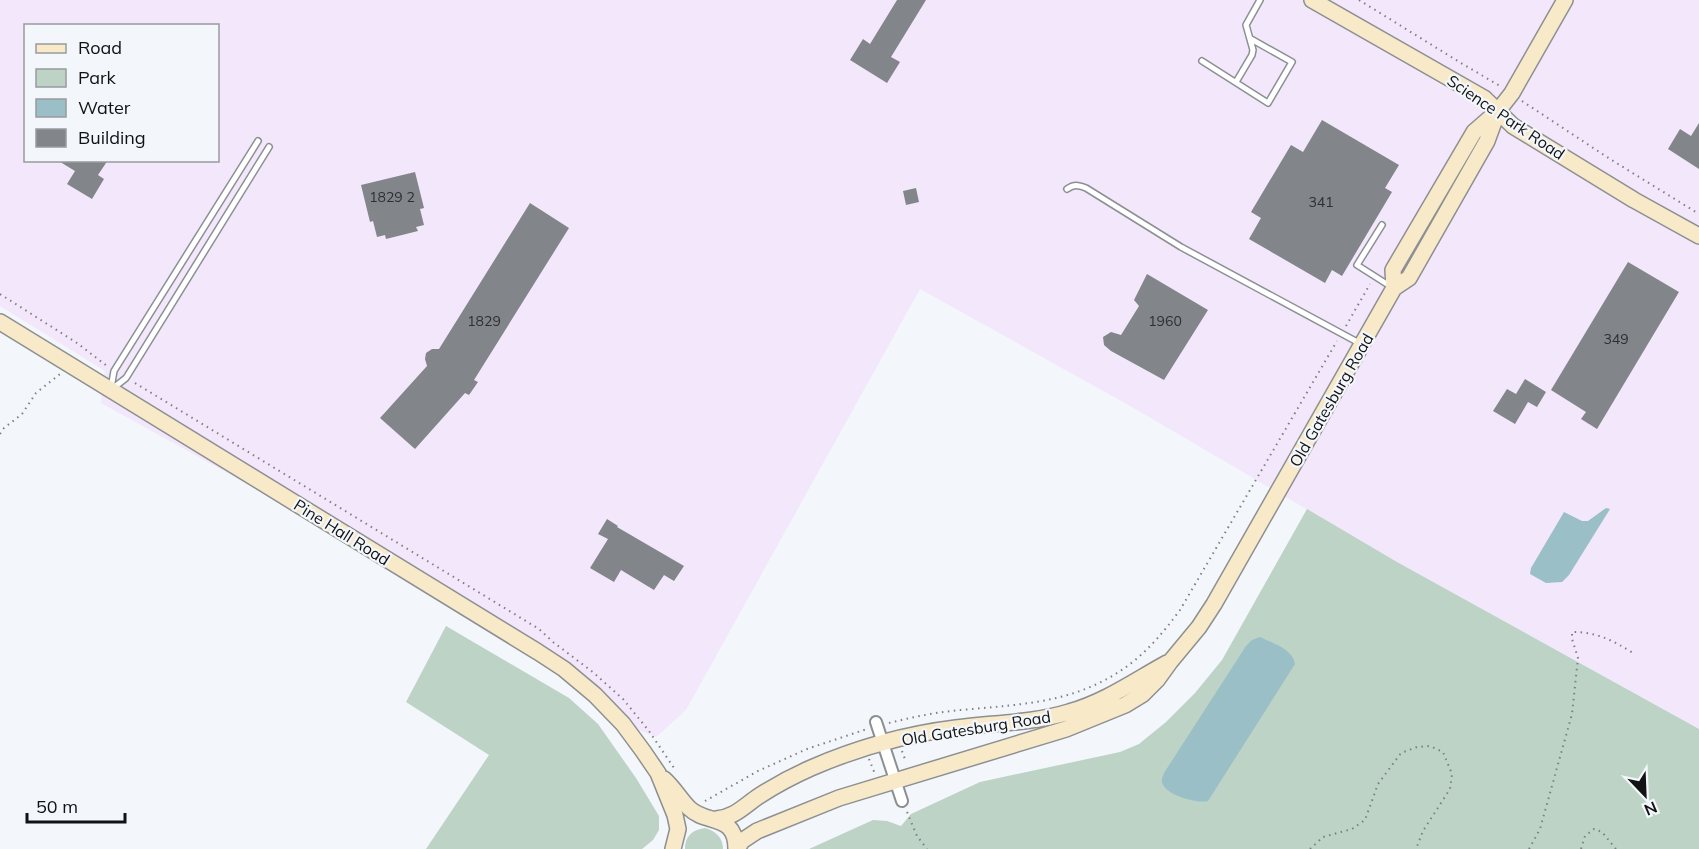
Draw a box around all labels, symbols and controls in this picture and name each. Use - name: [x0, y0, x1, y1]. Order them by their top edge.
- legend: [24, 24, 219, 162]
- text: Road: [78, 36, 122, 59]
- text: Park: [78, 66, 117, 89]
- street label: Science Park Road: [1443, 70, 1569, 164]
- text: Water: [78, 96, 131, 119]
- text: Building: [78, 126, 146, 149]
- house number: 1829 2: [369, 188, 415, 206]
- house number: 341: [1308, 193, 1334, 211]
- house number: 1829: [467, 312, 501, 330]
- house number: 1960: [1148, 312, 1182, 330]
- street label: Old Gatesburg Road: [1285, 330, 1377, 470]
- house number: 349: [1603, 330, 1629, 348]
- street label: Pine Hall Road: [290, 495, 394, 569]
- street label: Old Gatesburg Road: [900, 706, 1052, 750]
- north arrow: [1615, 765, 1675, 825]
- scale bar: [27, 786, 124, 824]
- text: 50 m: [36, 795, 78, 818]
- text: N: [1641, 797, 1660, 820]

